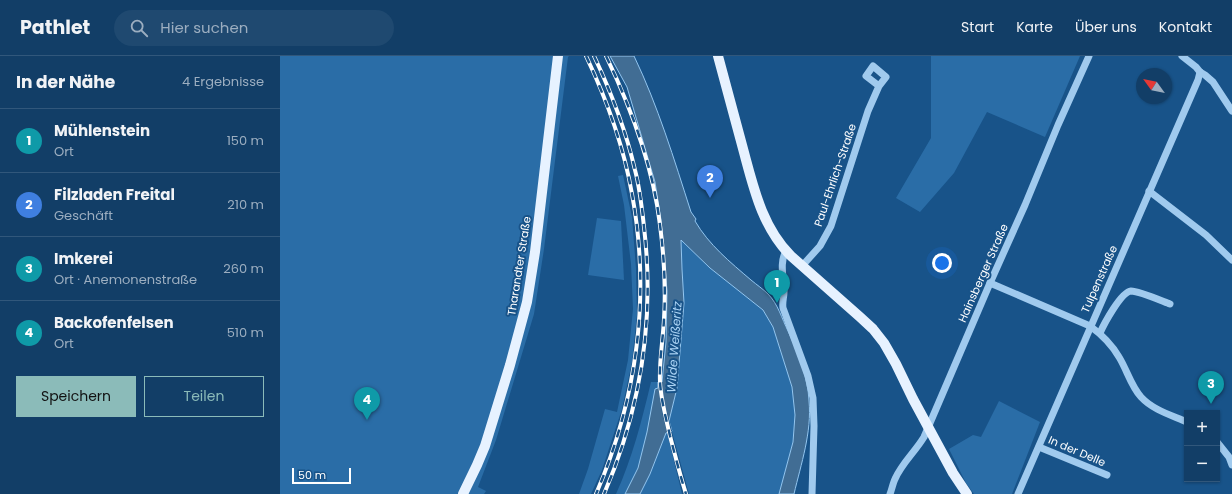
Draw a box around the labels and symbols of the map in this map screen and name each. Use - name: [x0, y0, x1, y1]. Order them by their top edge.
- north arrow: [1136, 68, 1172, 104]
- street label: Paul-Ehrlich-Straße: [810, 121, 860, 229]
- pin: 2: [697, 165, 723, 198]
- street label: Tharandter Straße: [503, 215, 535, 317]
- street label: Hainsberger Straße: [954, 221, 1012, 325]
- street label: Tulpenstraße: [1077, 242, 1121, 315]
- your location: [932, 253, 952, 273]
- pin: 1: [764, 270, 790, 303]
- water label: Wilde Weißeritz: [662, 300, 686, 393]
- pin: 3: [1198, 371, 1224, 404]
- pin: 4: [354, 387, 380, 420]
- street label: In der Delle: [1046, 432, 1108, 470]
- scale bar: [292, 466, 351, 485]

